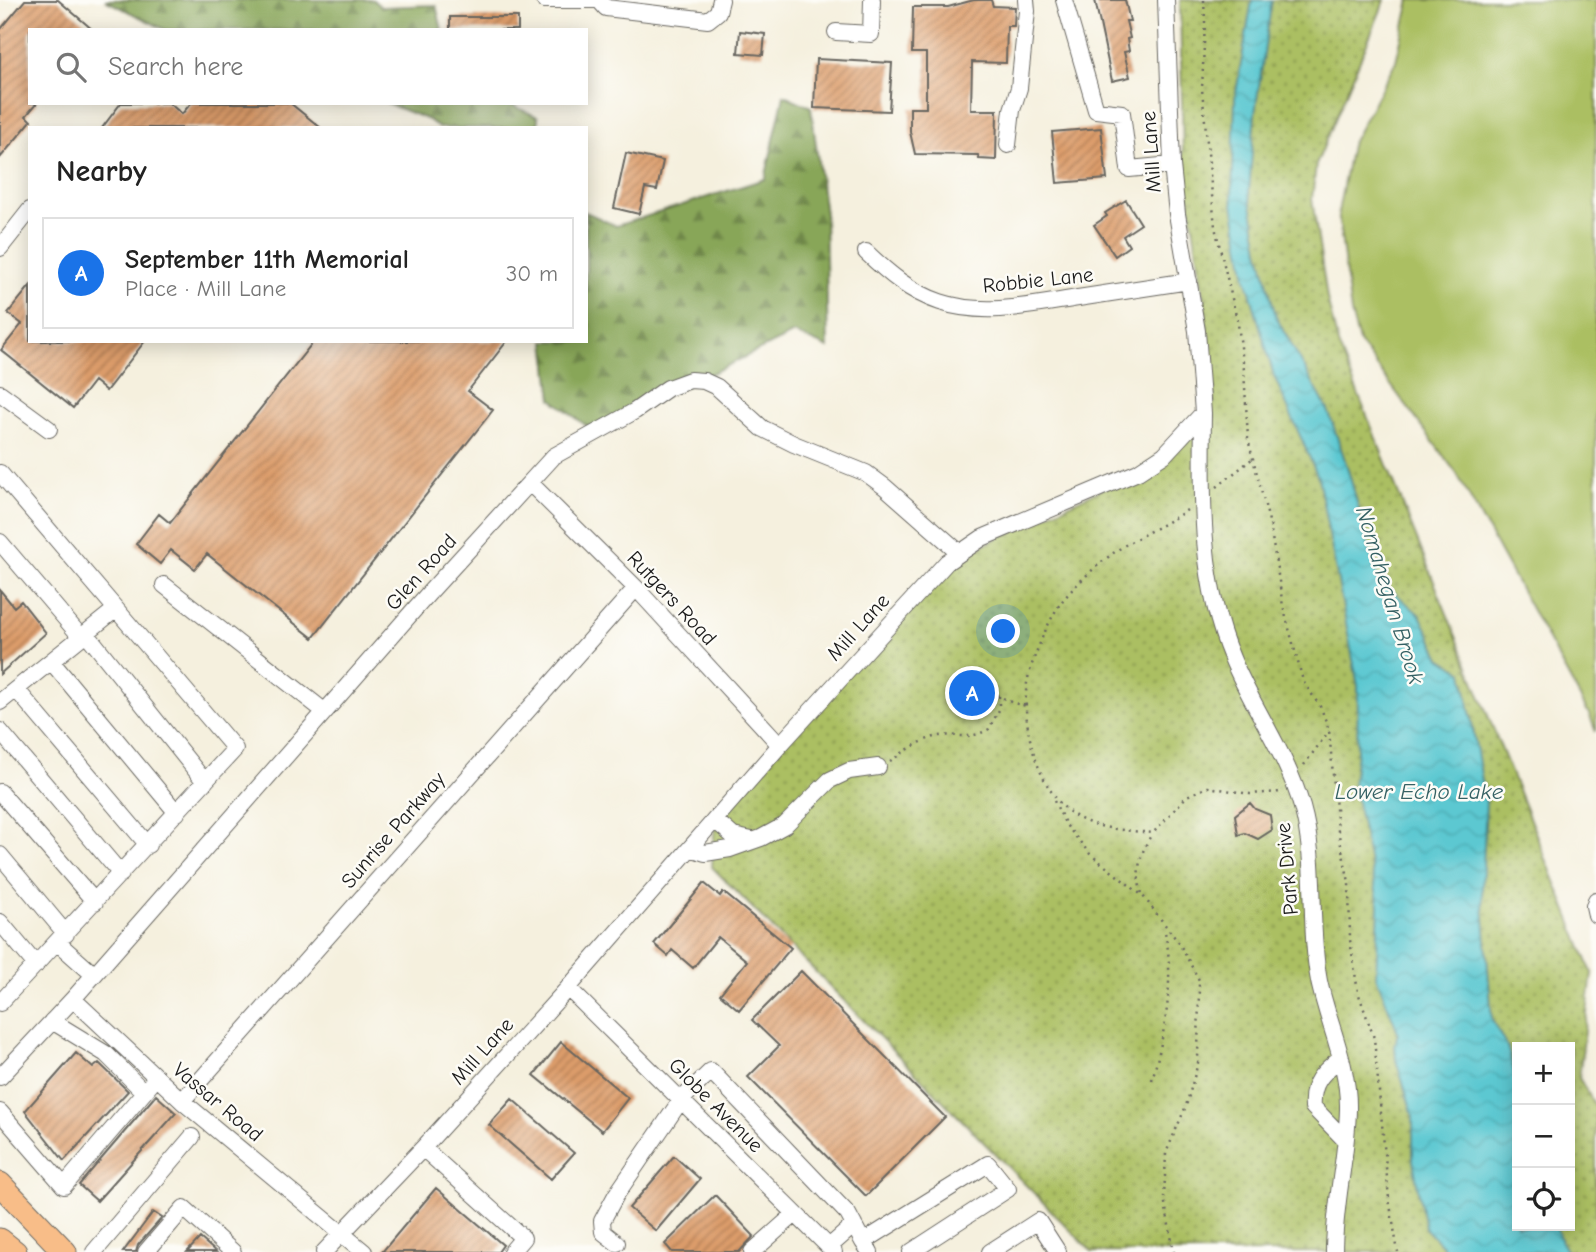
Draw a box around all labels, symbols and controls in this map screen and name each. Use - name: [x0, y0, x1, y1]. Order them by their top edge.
- search box: [28, 28, 588, 105]
- icon: search: [52, 48, 90, 86]
- text: Search here: [108, 52, 243, 82]
- street label: Mill Lane: [1136, 110, 1166, 194]
- text: Nearby: [56, 154, 147, 189]
- text: September 11th Memorial: [125, 245, 409, 275]
- text: A: [75, 260, 87, 287]
- text: 30 m: [506, 260, 558, 287]
- street label: Robbie Lane: [981, 262, 1095, 298]
- text: Place · Mill Lane: [125, 275, 286, 302]
- water label: Nomahegan Brook: [1350, 503, 1430, 688]
- street label: Glen Road: [381, 529, 461, 615]
- street label: Rutgers Road: [622, 546, 722, 650]
- street label: Mill Lane: [822, 589, 894, 665]
- your location: [986, 614, 1020, 648]
- pin: A: [949, 667, 995, 719]
- street label: Sunrise Parkway: [336, 767, 450, 893]
- water label: Lower Echo Lake: [1335, 778, 1504, 805]
- street label: Park Drive: [1271, 822, 1303, 916]
- street label: Mill Lane: [446, 1013, 518, 1089]
- map controls: [1512, 1042, 1575, 1231]
- button: +: [1512, 1042, 1575, 1105]
- street label: Globe Avenue: [664, 1053, 768, 1157]
- street label: Vassar Road: [168, 1058, 268, 1146]
- button: −: [1512, 1105, 1575, 1168]
- button: locate: [1512, 1168, 1575, 1231]

